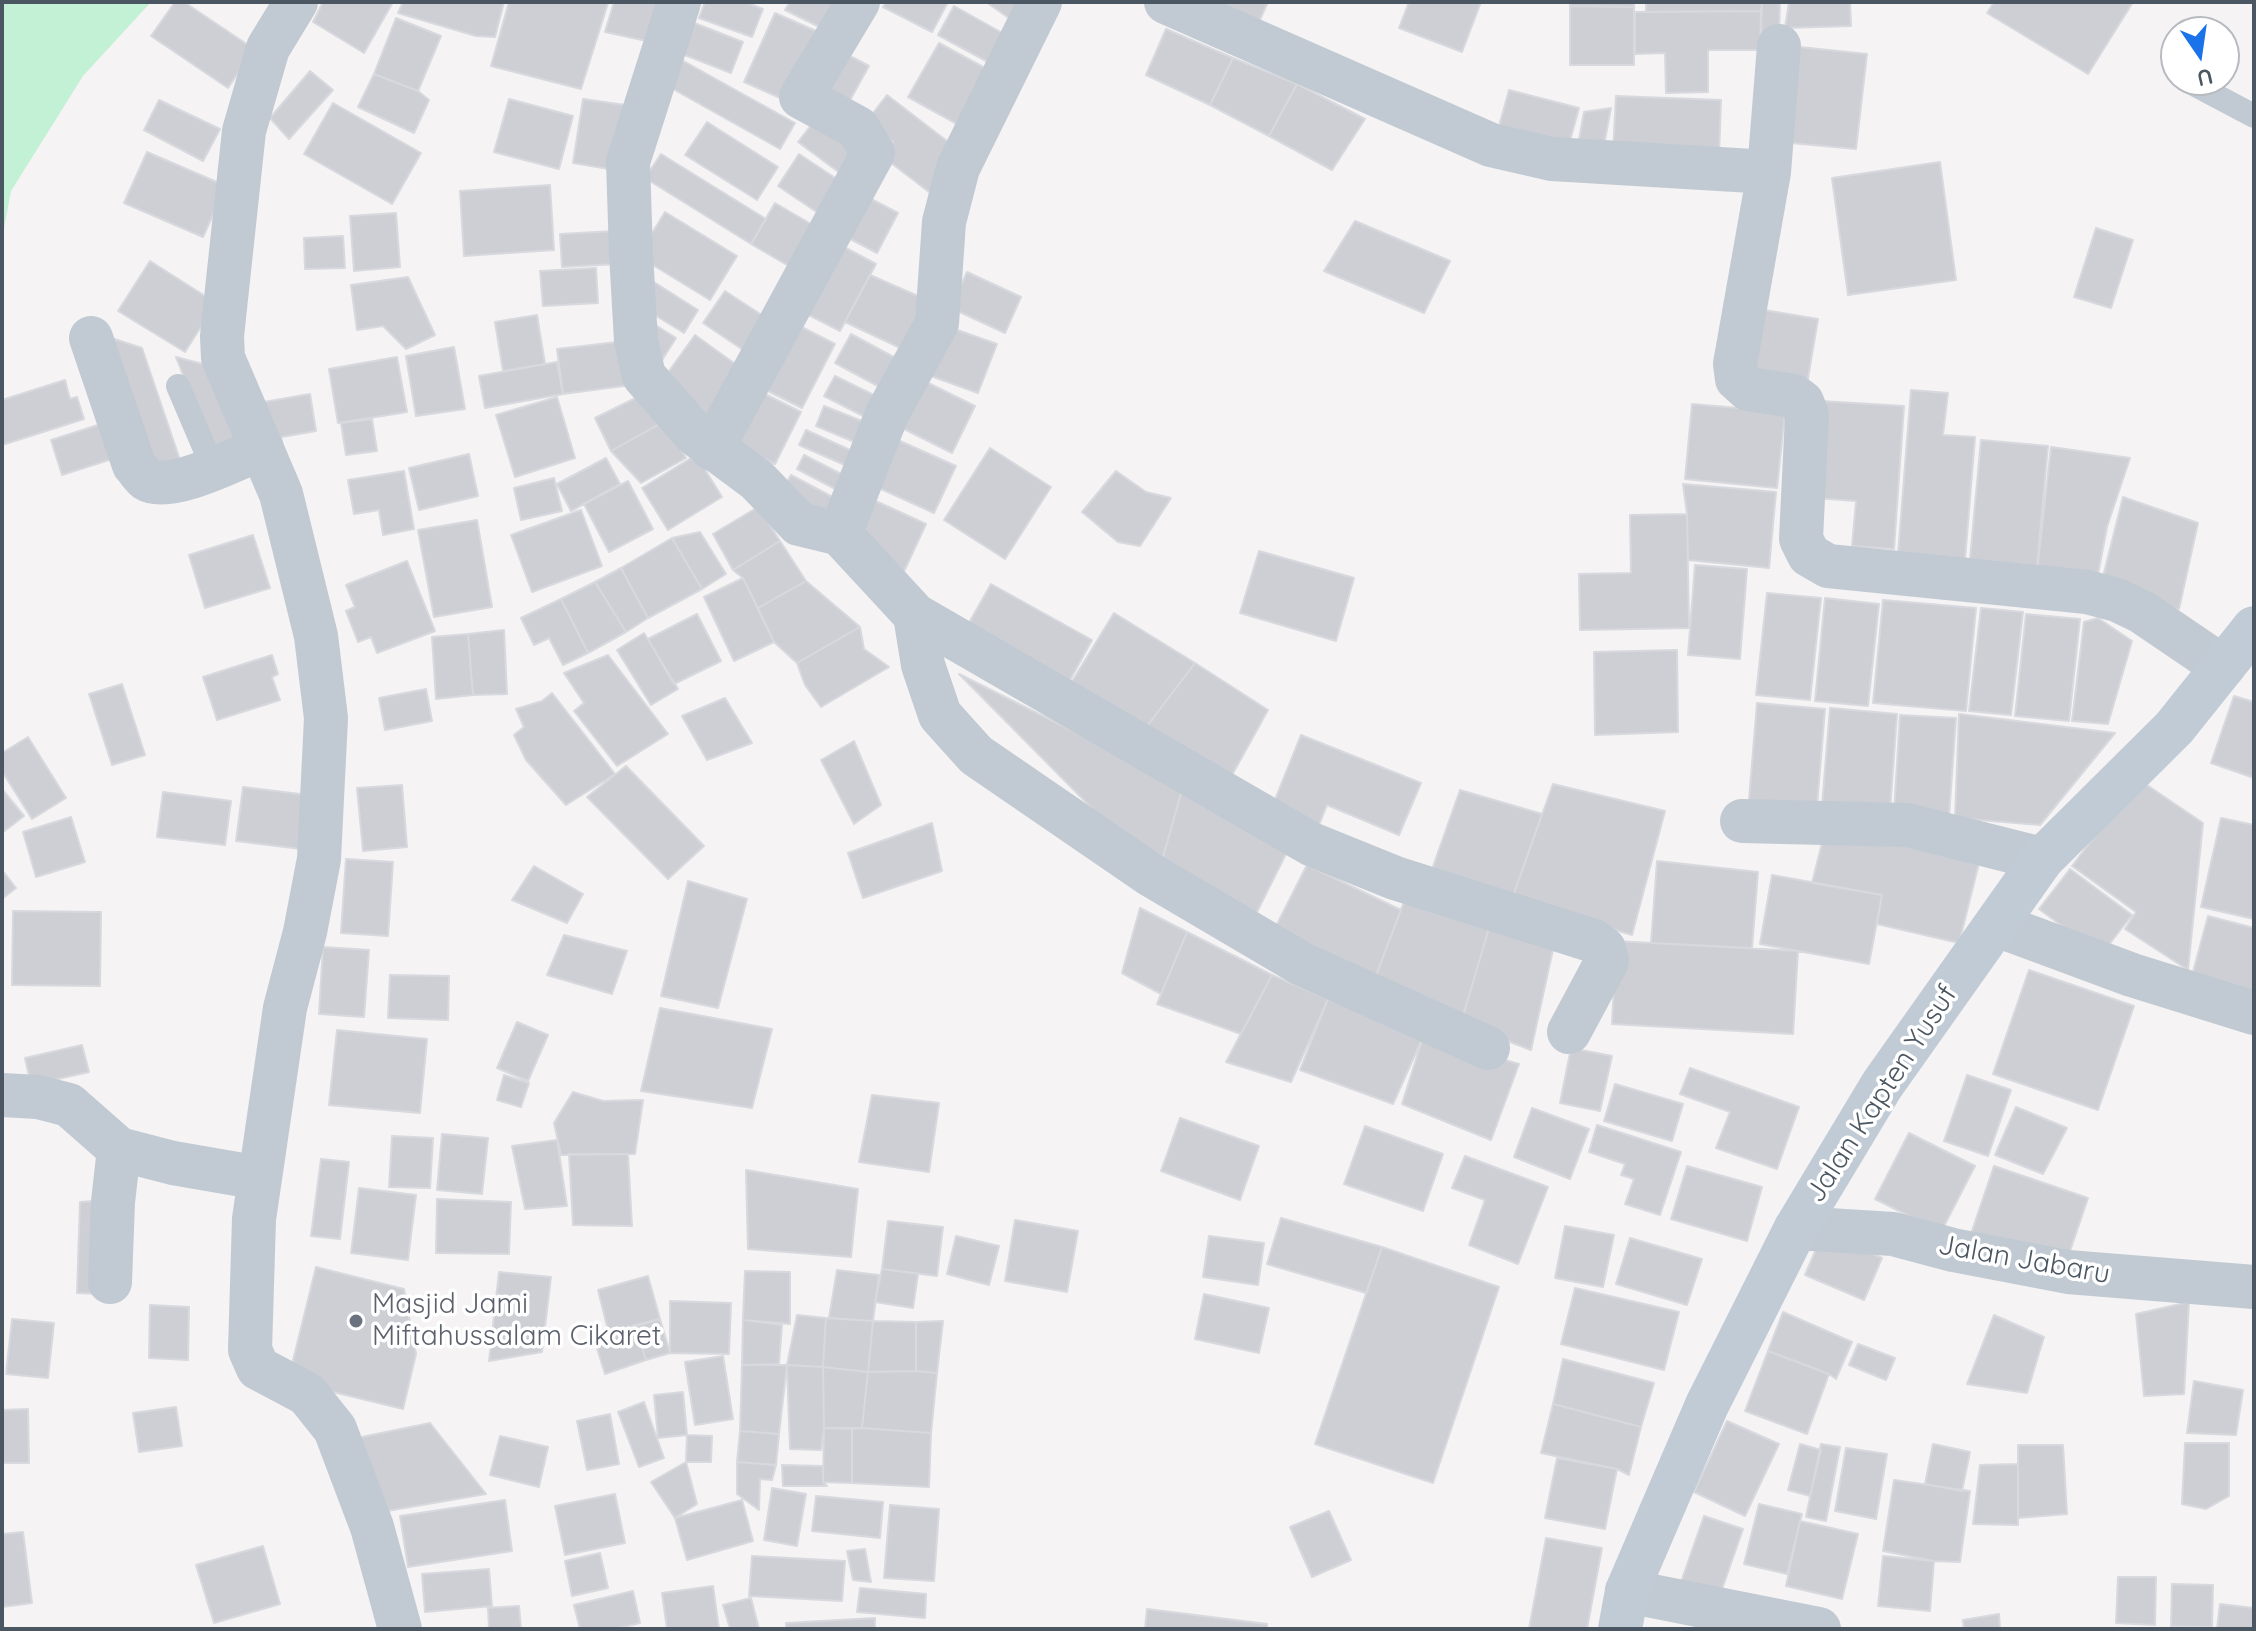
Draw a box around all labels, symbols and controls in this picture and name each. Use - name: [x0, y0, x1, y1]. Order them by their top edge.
- north arrow: [2160, 16, 2240, 96]
- text: U: [2194, 62, 2216, 93]
- street label: Jalan Kapten Yusuf: [1799, 979, 1965, 1209]
- street label: Jalan Jabaru: [1935, 1228, 2113, 1292]
- place label: Masjid Jami Miftahussalam Cikaret: [372, 1288, 661, 1354]
- marker: Masjid Jami Miftahussalam Cikaret: [347, 1312, 365, 1330]

